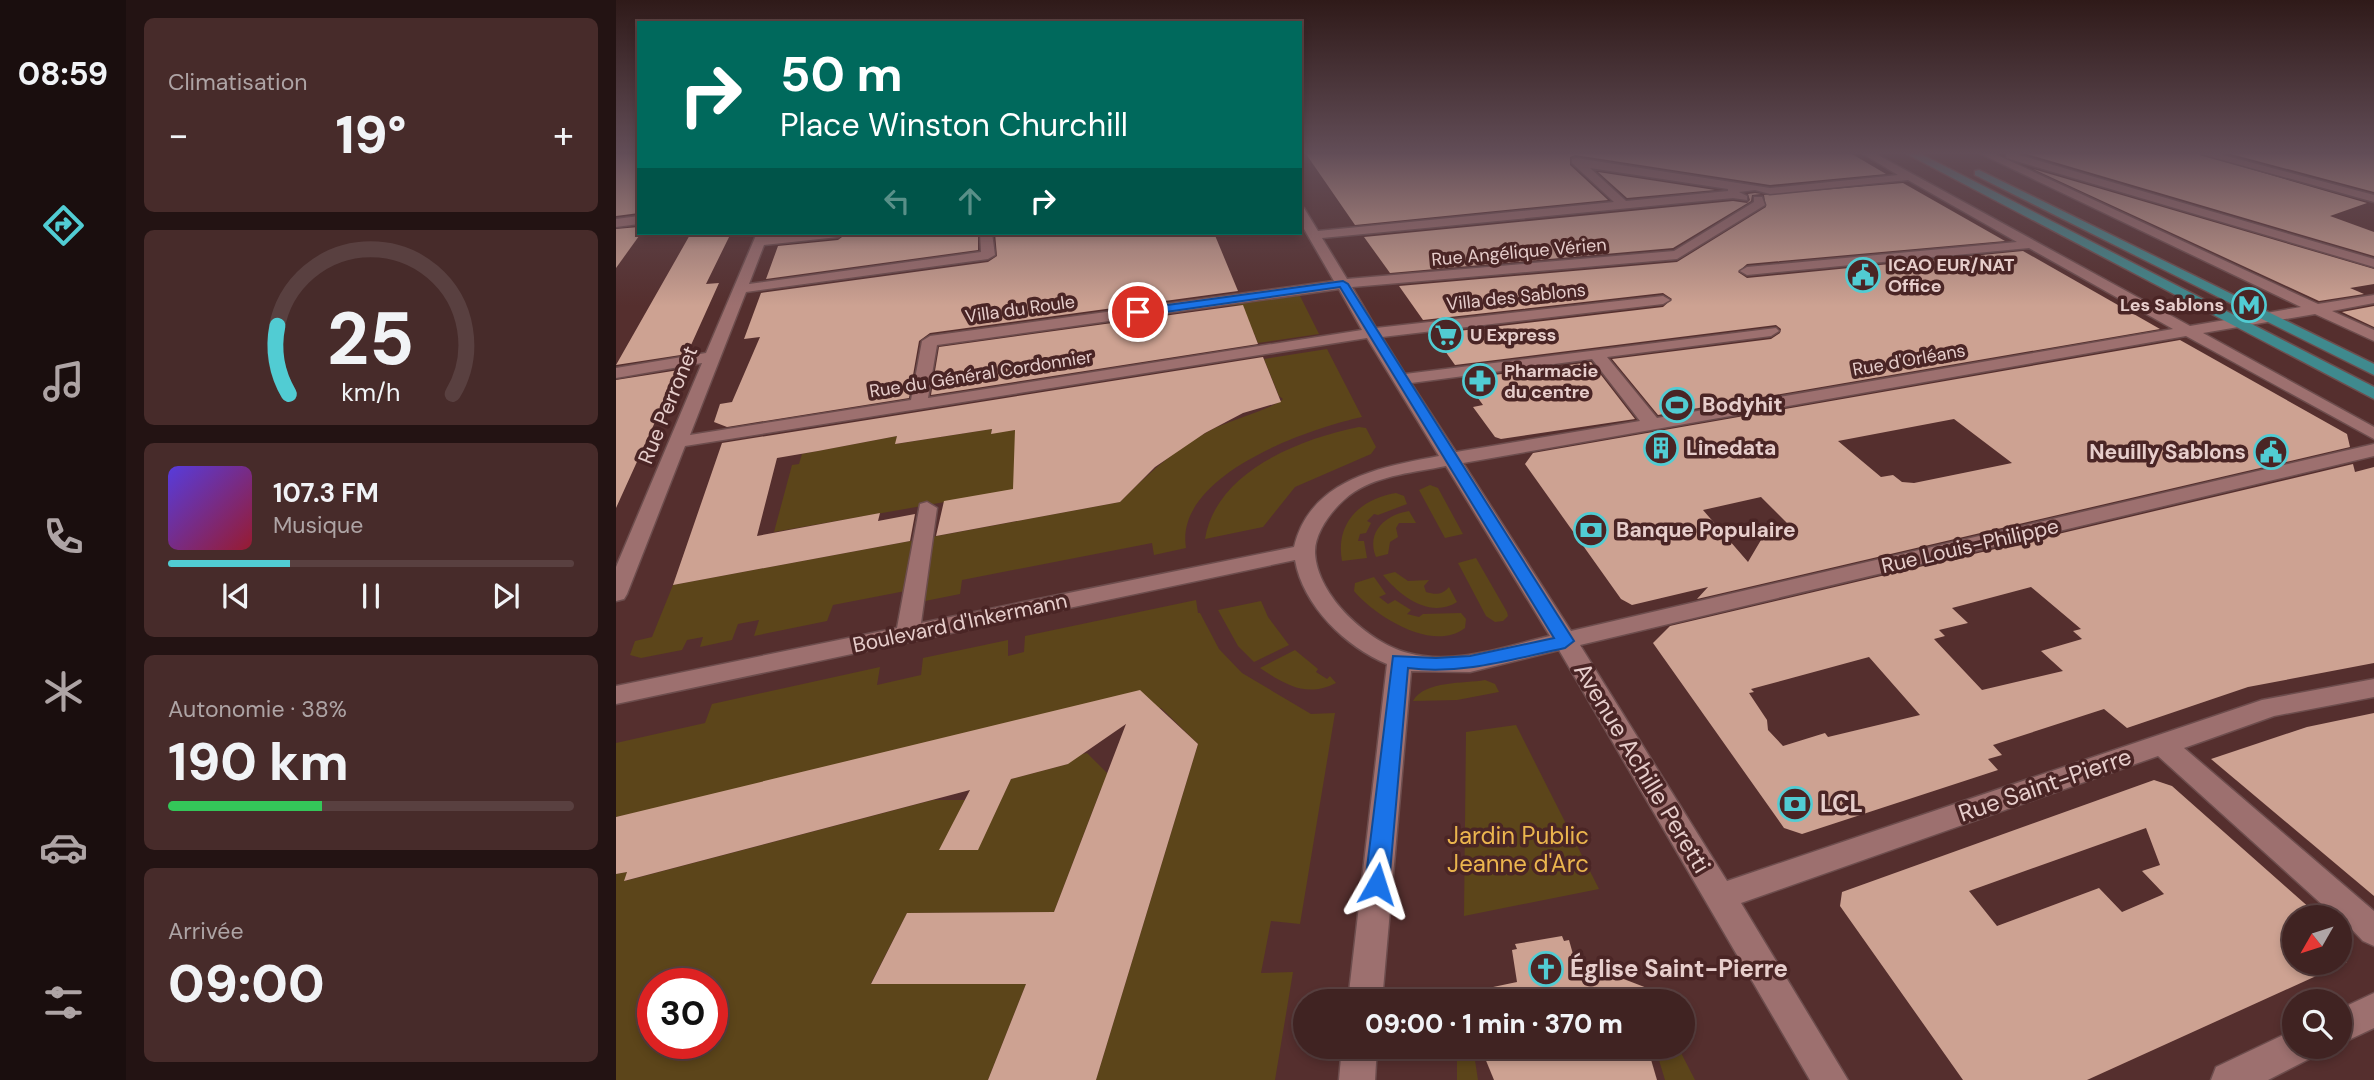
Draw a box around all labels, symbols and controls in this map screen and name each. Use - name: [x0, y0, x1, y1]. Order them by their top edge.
- text: 50 m: [780, 42, 903, 106]
- icon: right: [665, 49, 756, 140]
- text: 08:59: [18, 53, 108, 95]
- text: Climatisation: [168, 67, 307, 97]
- text: 19°: [335, 101, 407, 169]
- text: Place Winston Churchill: [780, 104, 1128, 146]
- text: −: [168, 110, 189, 160]
- text: +: [553, 110, 574, 160]
- icon: left: [878, 182, 916, 220]
- icon: ahead: [951, 182, 989, 220]
- icon: right: [1024, 182, 1062, 220]
- icon: directions: [39, 201, 88, 250]
- street label: Rue Angélique Vérien: [1430, 232, 1608, 272]
- place label: ICAO EUR/NAT Office: [1888, 253, 2015, 298]
- public building icon: ICAO EUR/NAT Office: [1844, 256, 1882, 294]
- street label: Villa des Sablons: [1445, 278, 1587, 316]
- pin: [1108, 282, 1168, 342]
- metro station icon: Les Sablons: [2230, 286, 2268, 324]
- street label: Villa du Roule: [963, 289, 1077, 329]
- text: 25: [327, 292, 415, 387]
- icon: arrive: [1119, 293, 1157, 331]
- place label: Les Sablons: [2120, 293, 2224, 317]
- supermarket icon: U Express: [1427, 316, 1465, 354]
- place label: U Express: [1470, 323, 1556, 347]
- street label: Rue d'Orléans: [1851, 338, 1967, 382]
- street label: Rue Perronet: [632, 342, 704, 468]
- street label: Rue du Général Cordonnier: [868, 344, 1095, 404]
- icon: music: [39, 357, 88, 406]
- place label: Pharmacie du centre: [1504, 359, 1598, 404]
- pharmacy icon: Pharmacie du centre: [1461, 362, 1499, 400]
- text: km/h: [341, 375, 401, 408]
- sports icon: Bodyhit: [1658, 386, 1696, 424]
- place label: Bodyhit: [1702, 391, 1782, 419]
- building icon: Linedata: [1642, 429, 1680, 467]
- public building icon: Neuilly Sablons: [2252, 433, 2290, 471]
- place label: Linedata: [1686, 434, 1776, 462]
- place label: Neuilly Sablons: [2089, 438, 2246, 466]
- text: 107.3 FM: [273, 476, 379, 510]
- text: Musique: [273, 510, 363, 540]
- bank icon: Banque Populaire: [1572, 511, 1610, 549]
- icon: phone: [39, 512, 88, 561]
- street label: Rue Louis-Philippe: [1879, 512, 2062, 580]
- place label: Banque Populaire: [1616, 516, 1796, 544]
- icon: previous: [217, 577, 255, 615]
- icon: pause: [352, 577, 390, 615]
- icon: next: [487, 577, 525, 615]
- street label: Boulevard d'Inkermann: [850, 587, 1070, 659]
- street label: Avenue Achille Peretti: [1567, 657, 1718, 879]
- icon: climate: [39, 667, 88, 716]
- text: Autonomie · 38%: [168, 694, 347, 724]
- text: 190 km: [168, 728, 349, 796]
- street label: Rue Saint-Pierre: [1954, 740, 2136, 829]
- bank icon: LCL: [1776, 785, 1814, 823]
- place label: LCL: [1820, 788, 1863, 819]
- park label: Jardin Public Jeanne d'Arc: [1447, 820, 1589, 879]
- icon: car: [39, 823, 88, 872]
- position arrow: [1340, 847, 1414, 921]
- north arrow: [2282, 905, 2352, 975]
- map controls: [2282, 905, 2352, 1059]
- text: Arrivée: [168, 916, 244, 946]
- text: 09:00: [168, 950, 325, 1018]
- church icon: Église Saint-Pierre: [1527, 950, 1565, 988]
- place label: Église Saint-Pierre: [1570, 952, 1788, 984]
- speed limit sign: 30: [637, 968, 728, 1059]
- icon: filters: [39, 978, 88, 1027]
- button: search: [2282, 989, 2352, 1059]
- text: 09:00 · 1 min · 370 m: [1365, 1007, 1623, 1041]

